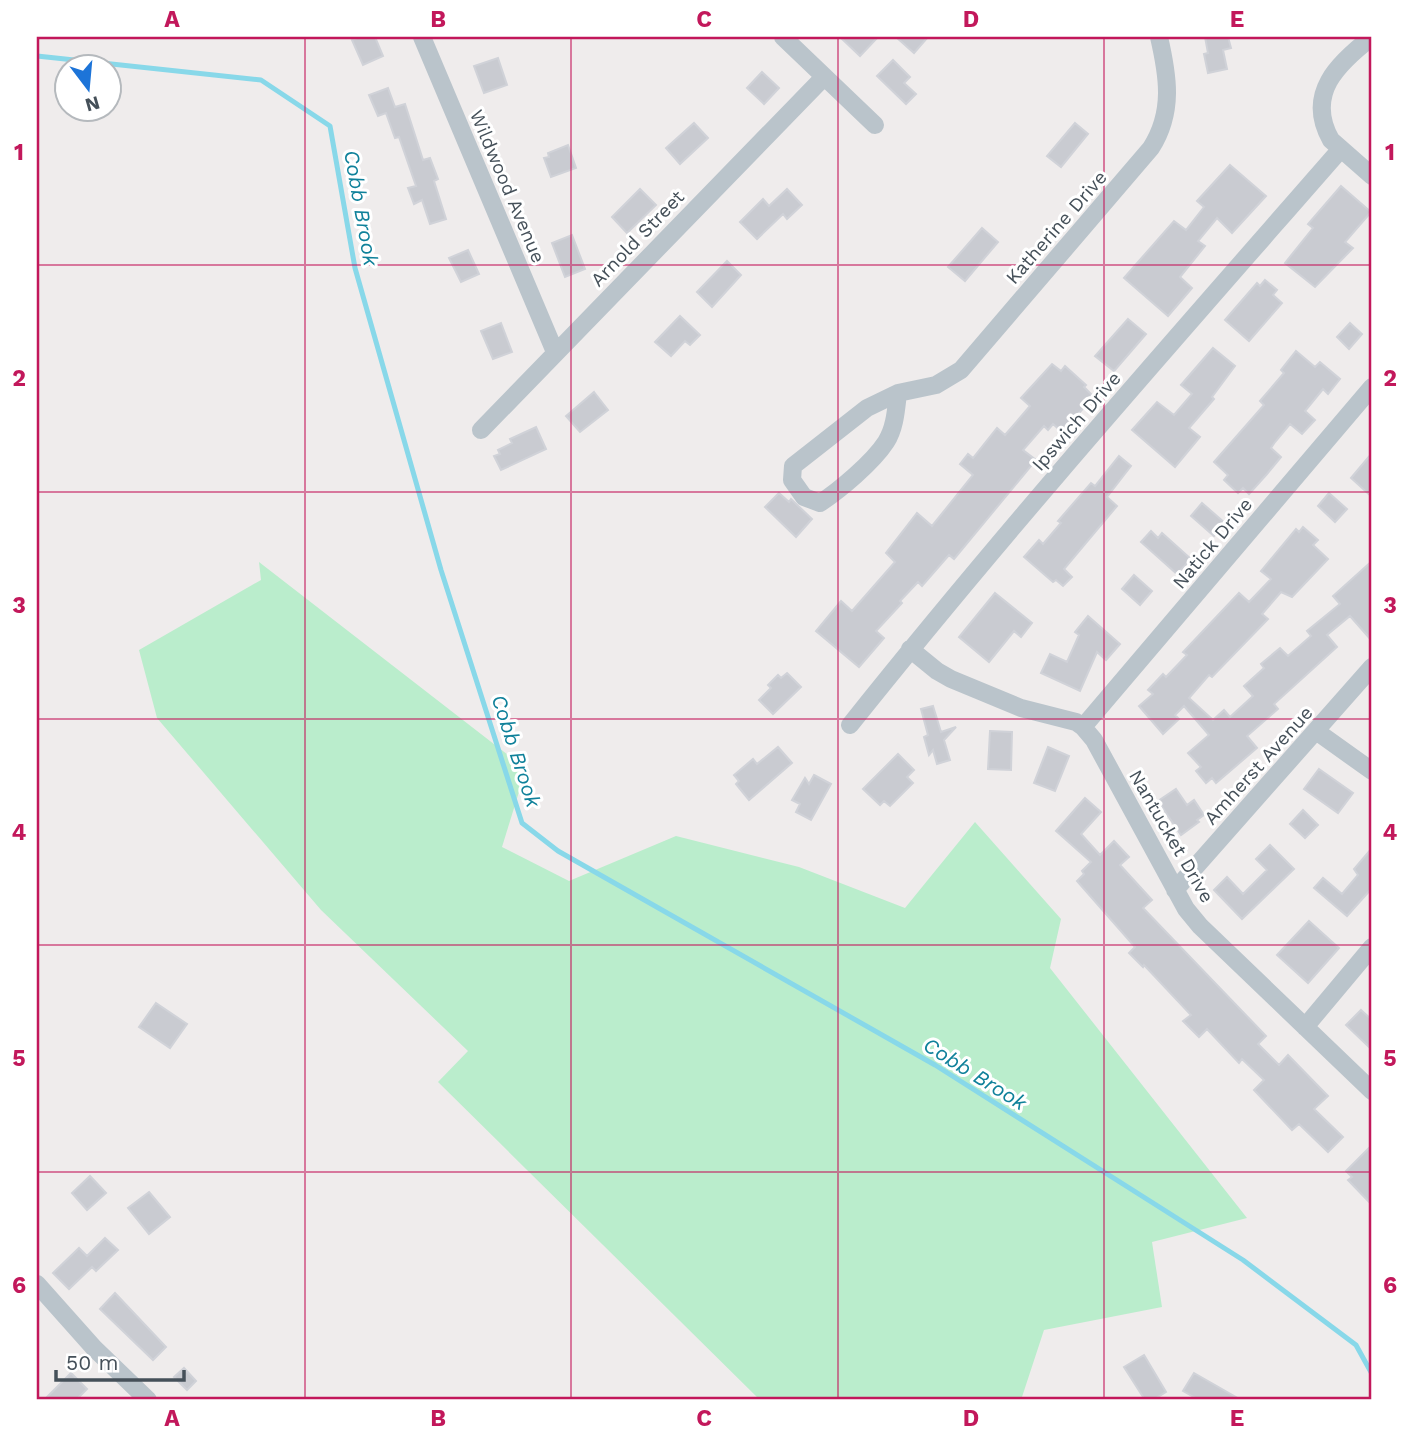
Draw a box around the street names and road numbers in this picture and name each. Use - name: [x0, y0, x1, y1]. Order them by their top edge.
- street label: Wildwood Avenue: [465, 106, 550, 266]
- street label: Katherine Drive: [1001, 166, 1112, 289]
- street label: Arnold Street: [586, 185, 689, 291]
- street label: Ipswich Drive: [1027, 367, 1126, 476]
- street label: Natick Drive: [1168, 493, 1257, 594]
- street label: Amherst Avenue: [1199, 701, 1318, 829]
- street label: Nantucket Drive: [1124, 766, 1219, 907]

